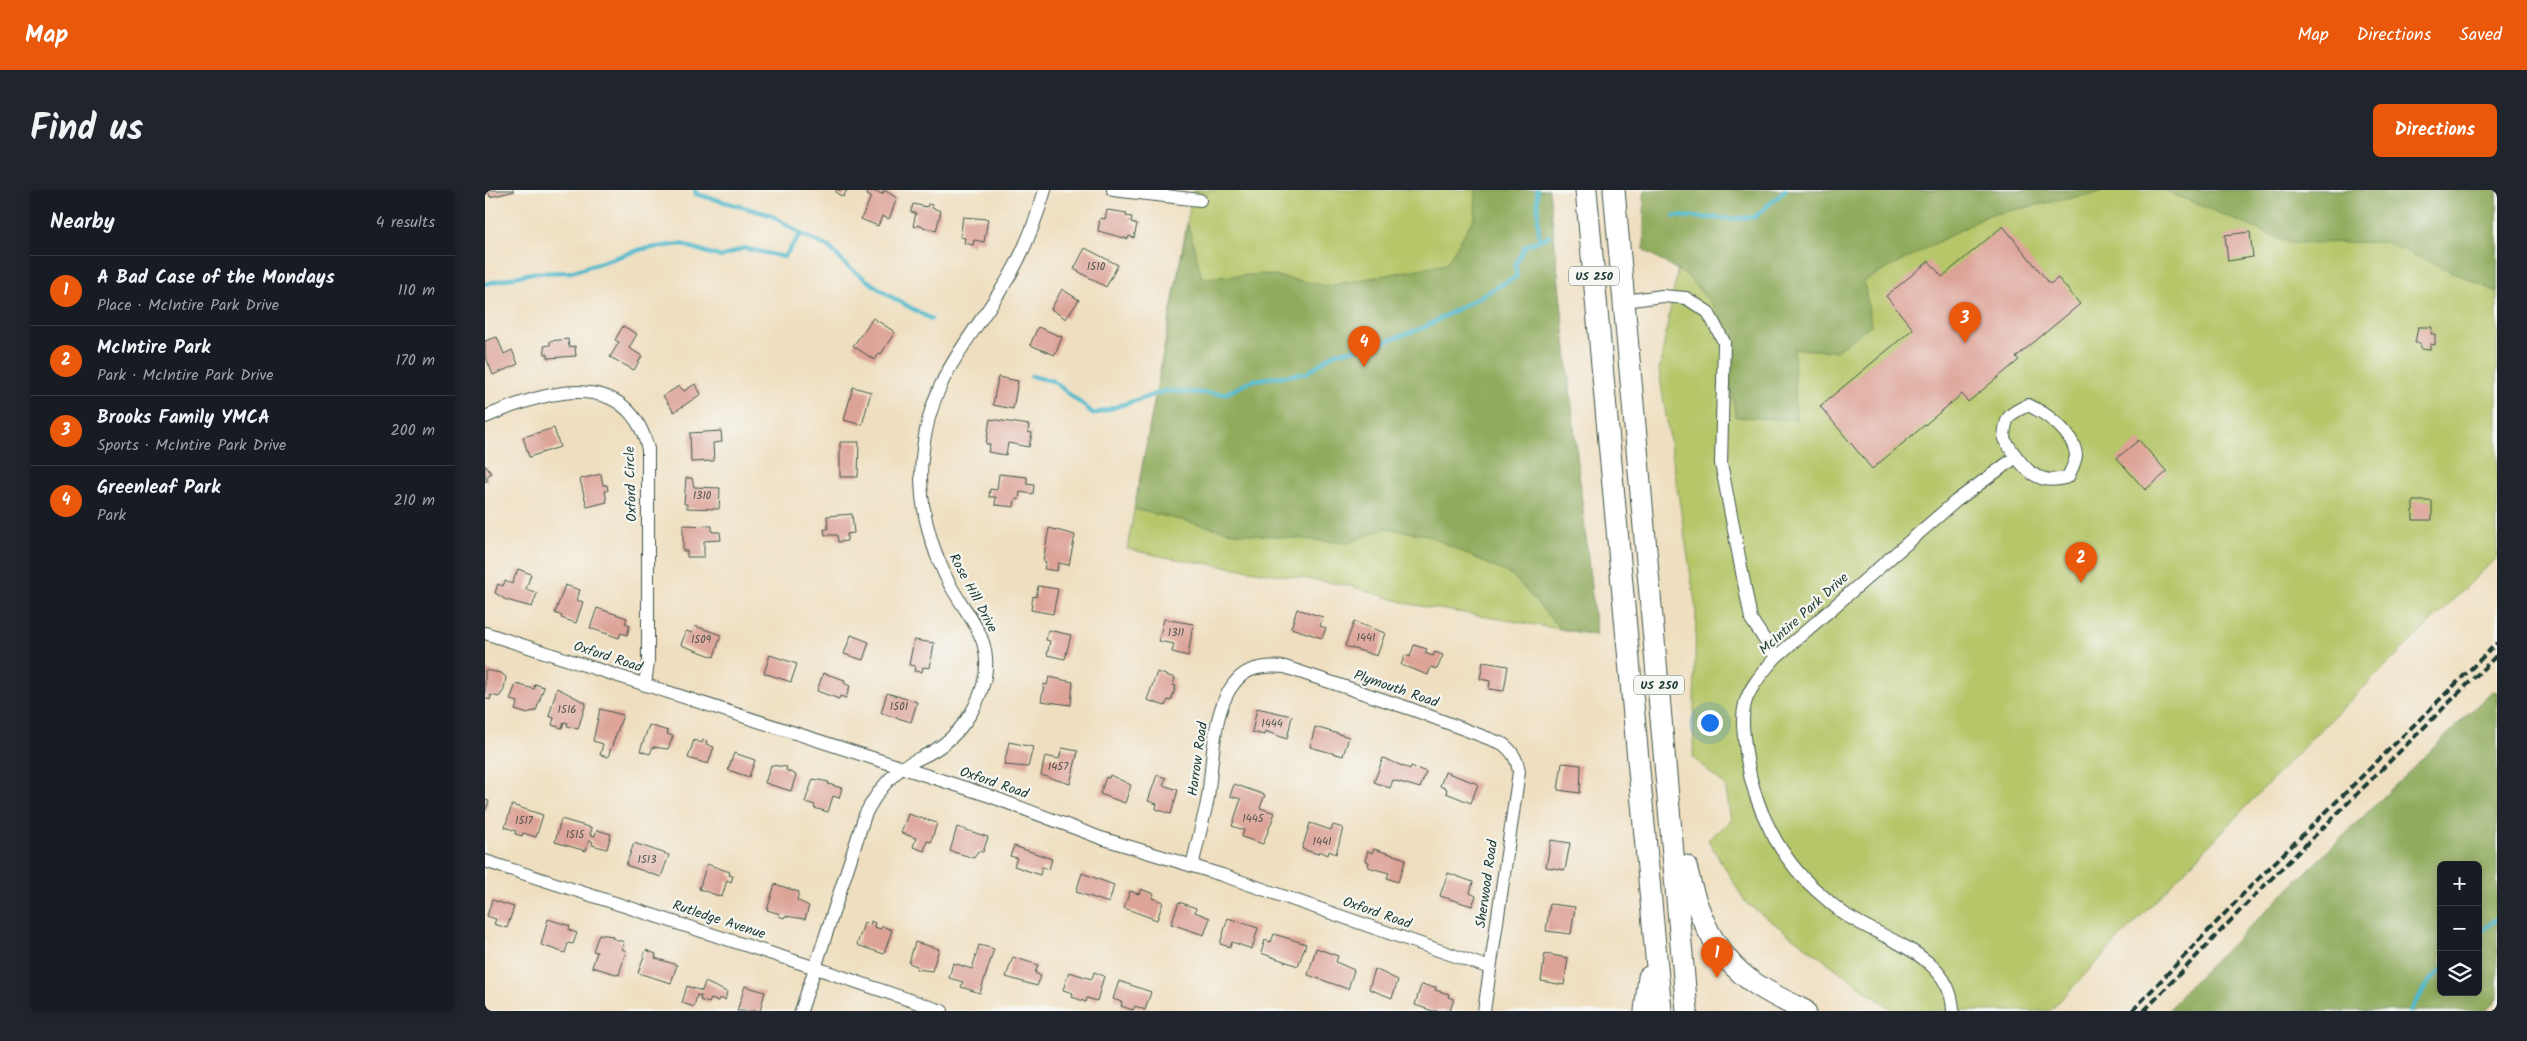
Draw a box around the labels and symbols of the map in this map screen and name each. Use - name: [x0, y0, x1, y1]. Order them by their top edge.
- house number: 1510: [1087, 258, 1106, 276]
- road number: US 250: [1569, 266, 1619, 285]
- pin: 3: [1949, 302, 1981, 343]
- pin: 4: [1348, 326, 1380, 367]
- street label: Oxford Circle: [619, 445, 643, 522]
- house number: 1310: [693, 487, 712, 505]
- pin: 2: [2065, 542, 2097, 583]
- street label: Rose Hill Drive: [943, 550, 1003, 637]
- street label: McIntire Park Drive: [1754, 567, 1854, 661]
- house number: 1311: [1168, 624, 1184, 642]
- house number: 1441: [1356, 629, 1376, 647]
- house number: 1509: [691, 631, 712, 649]
- street label: Oxford Road: [571, 635, 646, 679]
- street label: Plymouth Road: [1351, 664, 1442, 714]
- road number: US 250: [1634, 676, 1684, 694]
- house number: 1501: [890, 698, 908, 716]
- house number: 1516: [558, 701, 576, 719]
- your location: [1697, 710, 1723, 736]
- house number: 1444: [1261, 715, 1283, 733]
- street label: Harrow Road: [1182, 720, 1214, 798]
- house number: 1457: [1048, 758, 1069, 776]
- street label: Oxford Road: [957, 761, 1032, 805]
- house number: 1445: [1242, 810, 1265, 828]
- house number: 1517: [515, 812, 534, 830]
- house number: 1515: [566, 826, 585, 844]
- house number: 1441: [1312, 833, 1332, 851]
- street label: Sherwood Road: [1470, 838, 1504, 929]
- house number: 1513: [637, 851, 657, 869]
- street label: Oxford Road: [1340, 891, 1415, 935]
- street label: Rutledge Avenue: [670, 895, 769, 946]
- pin: 1: [1701, 937, 1733, 978]

